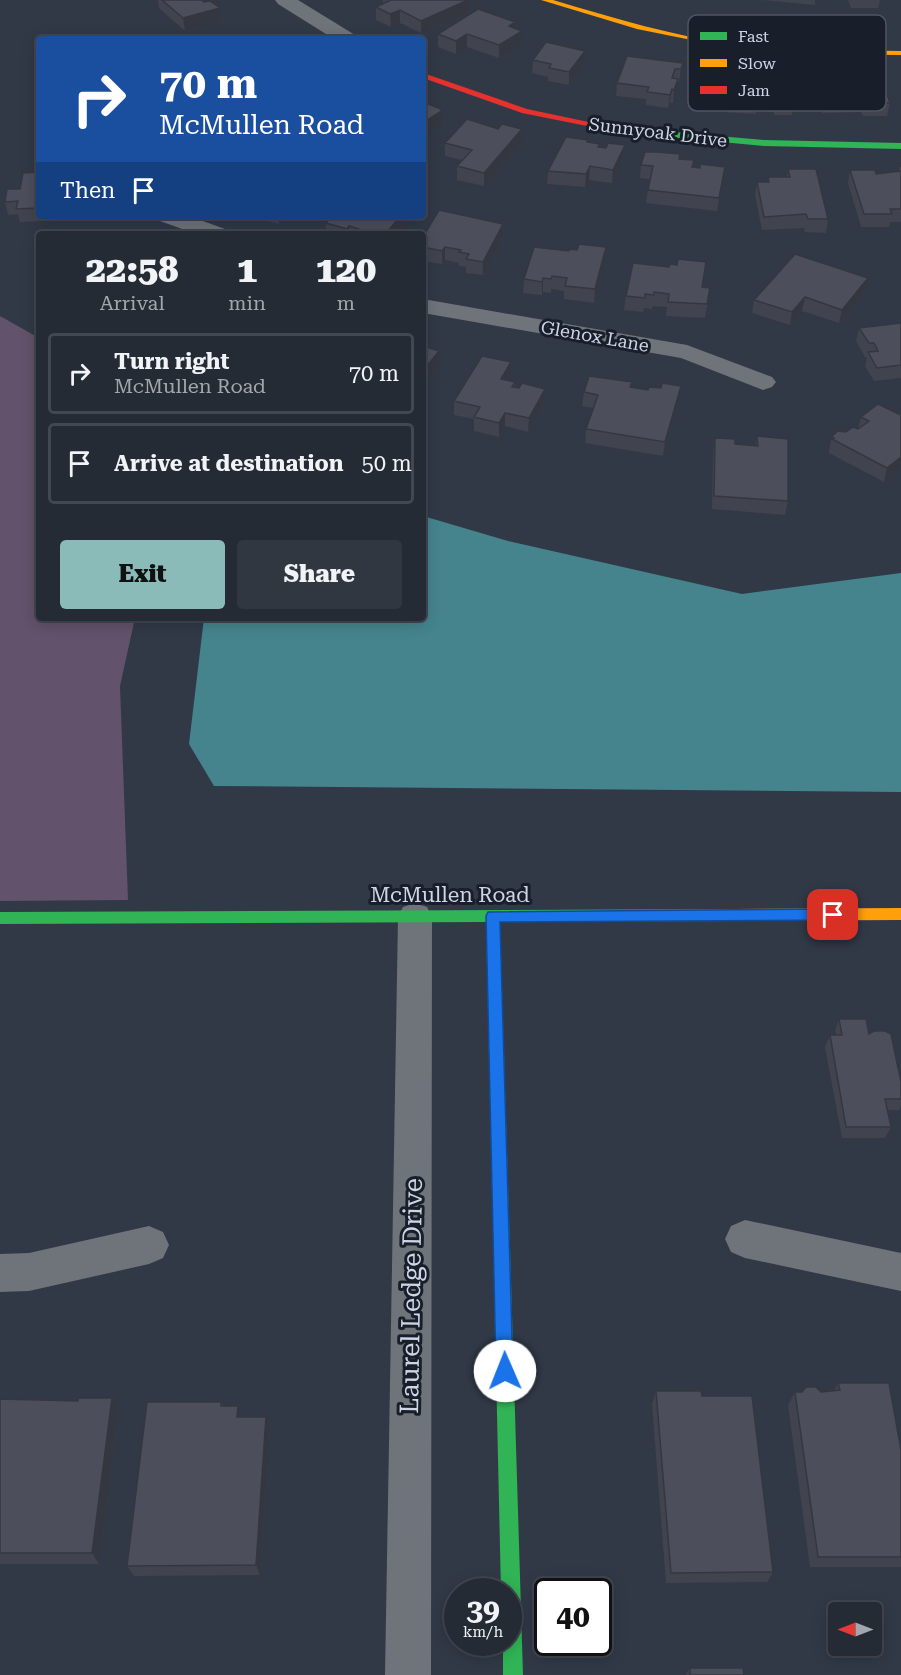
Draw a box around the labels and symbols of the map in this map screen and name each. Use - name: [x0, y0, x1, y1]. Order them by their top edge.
- legend: [688, 15, 886, 111]
- text: Fast: [738, 27, 769, 46]
- text: Slow: [738, 54, 776, 73]
- text: Jam: [738, 81, 770, 100]
- street label: Sunnyoak Drive: [588, 113, 729, 151]
- street label: Glenox Lane: [539, 316, 651, 356]
- street label: McMullen Road: [370, 883, 530, 907]
- pin: [807, 889, 858, 940]
- street label: Laurel Ledge Drive: [394, 1178, 428, 1414]
- position arrow: [473, 1339, 537, 1403]
- speed limit sign: 40: [534, 1578, 612, 1656]
- north arrow: [828, 1602, 882, 1656]

